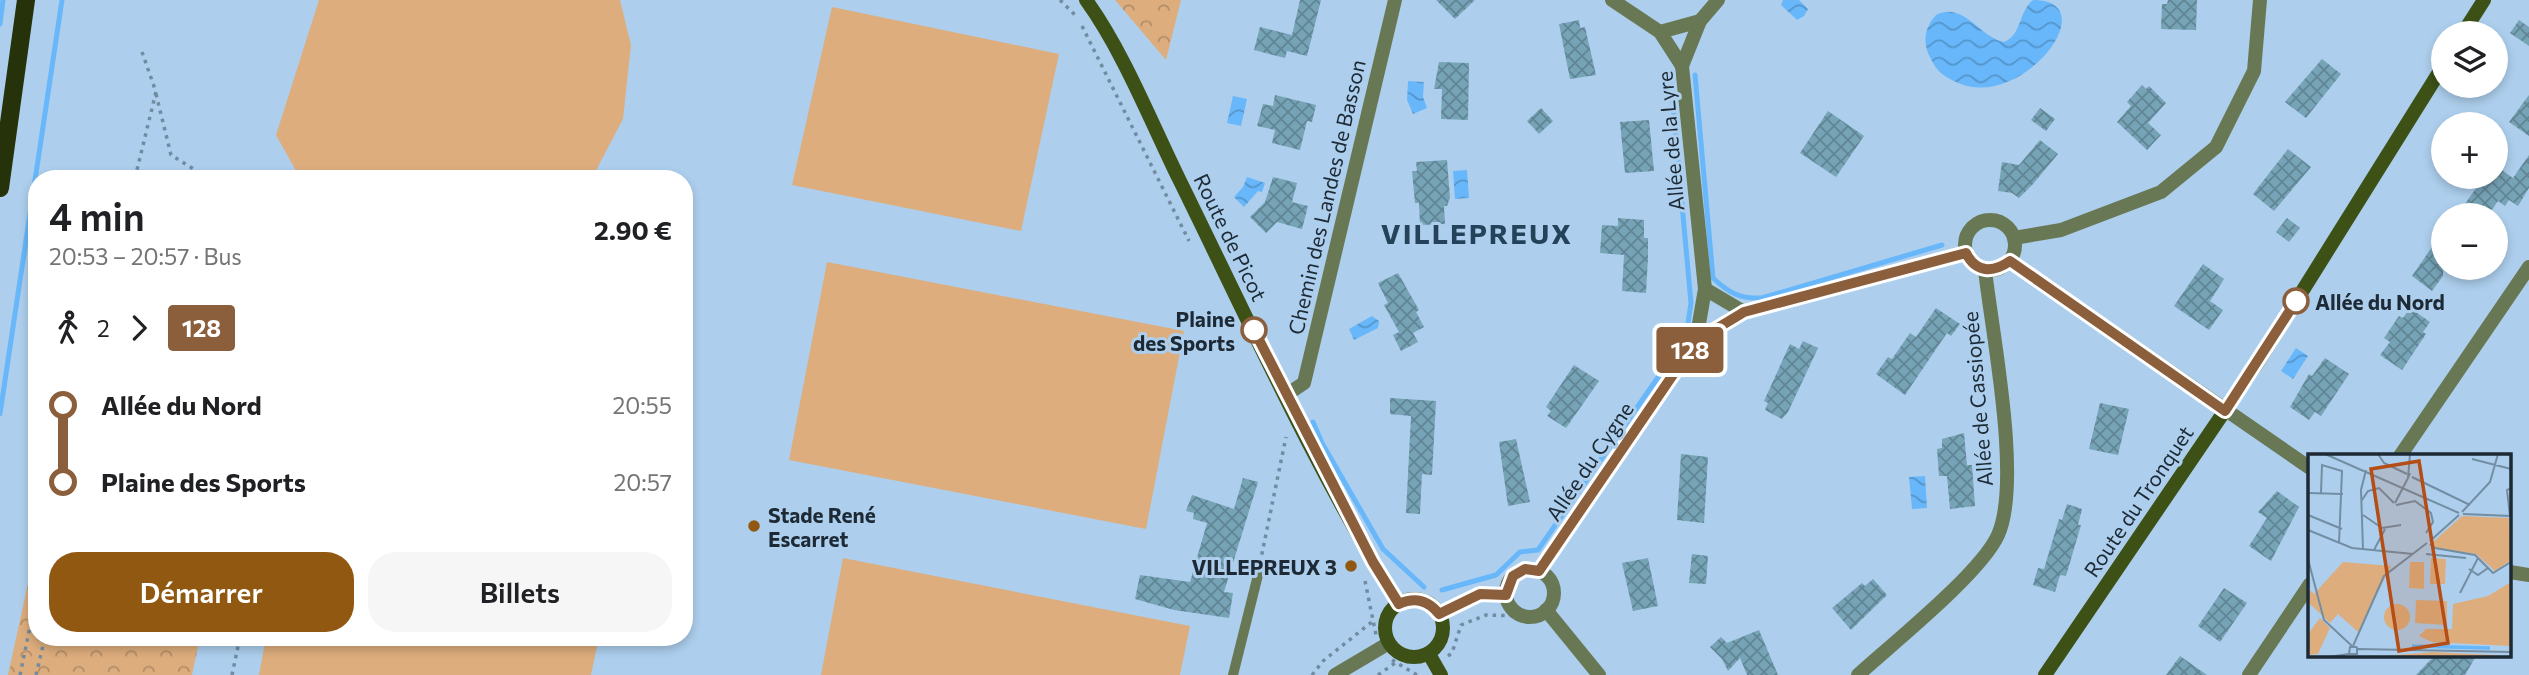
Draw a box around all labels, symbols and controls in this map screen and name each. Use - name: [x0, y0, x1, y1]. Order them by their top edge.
- map controls: [2431, 21, 2508, 280]
- button: layers: [2431, 21, 2508, 98]
- street label: Chemin des Landes de Basson: [1282, 57, 1370, 337]
- street label: Allée de la Lyre: [1651, 70, 1689, 212]
- button: +: [2431, 112, 2508, 189]
- street label: Route de Picot: [1189, 169, 1273, 305]
- text: 4 min: [49, 192, 145, 239]
- button: −: [2431, 203, 2508, 280]
- text: 2.90 €: [594, 214, 672, 245]
- district label: VILLEPREUX: [1381, 216, 1573, 250]
- text: 20:53 – 20:57 · Bus: [49, 242, 242, 270]
- marker: Allée du Nord: [2283, 288, 2309, 314]
- place label: Allée du Nord: [2315, 289, 2445, 314]
- place label: Plaine des Sports: [1133, 306, 1235, 355]
- icon: walk: [49, 309, 87, 347]
- icon: forward: [120, 309, 158, 347]
- street label: Allée de Cassiopée: [1957, 310, 1997, 488]
- text: 128: [182, 313, 221, 342]
- text: 2: [97, 314, 110, 342]
- marker: Plaine des Sports: [1241, 317, 1267, 343]
- line badge: 128: [1650, 327, 1730, 373]
- text: 128: [1670, 335, 1710, 364]
- text: Allée du Nord: [101, 389, 262, 420]
- text: 20:55: [612, 391, 672, 419]
- street label: Allée du Cygne: [1540, 397, 1638, 525]
- street label: Route du Tronquet: [2078, 421, 2198, 581]
- inset map: [2308, 454, 2512, 658]
- text: Plaine des Sports: [101, 466, 306, 497]
- text: 20:57: [614, 468, 672, 496]
- place label: Stade René Escarret: [768, 502, 876, 551]
- marker: Stade René Escarret: [746, 518, 762, 534]
- button: Démarrer: [49, 552, 354, 632]
- button: Billets: [368, 552, 672, 632]
- place label: VILLEPREUX 3: [1191, 554, 1337, 579]
- marker: VILLEPREUX 3: [1343, 558, 1359, 574]

